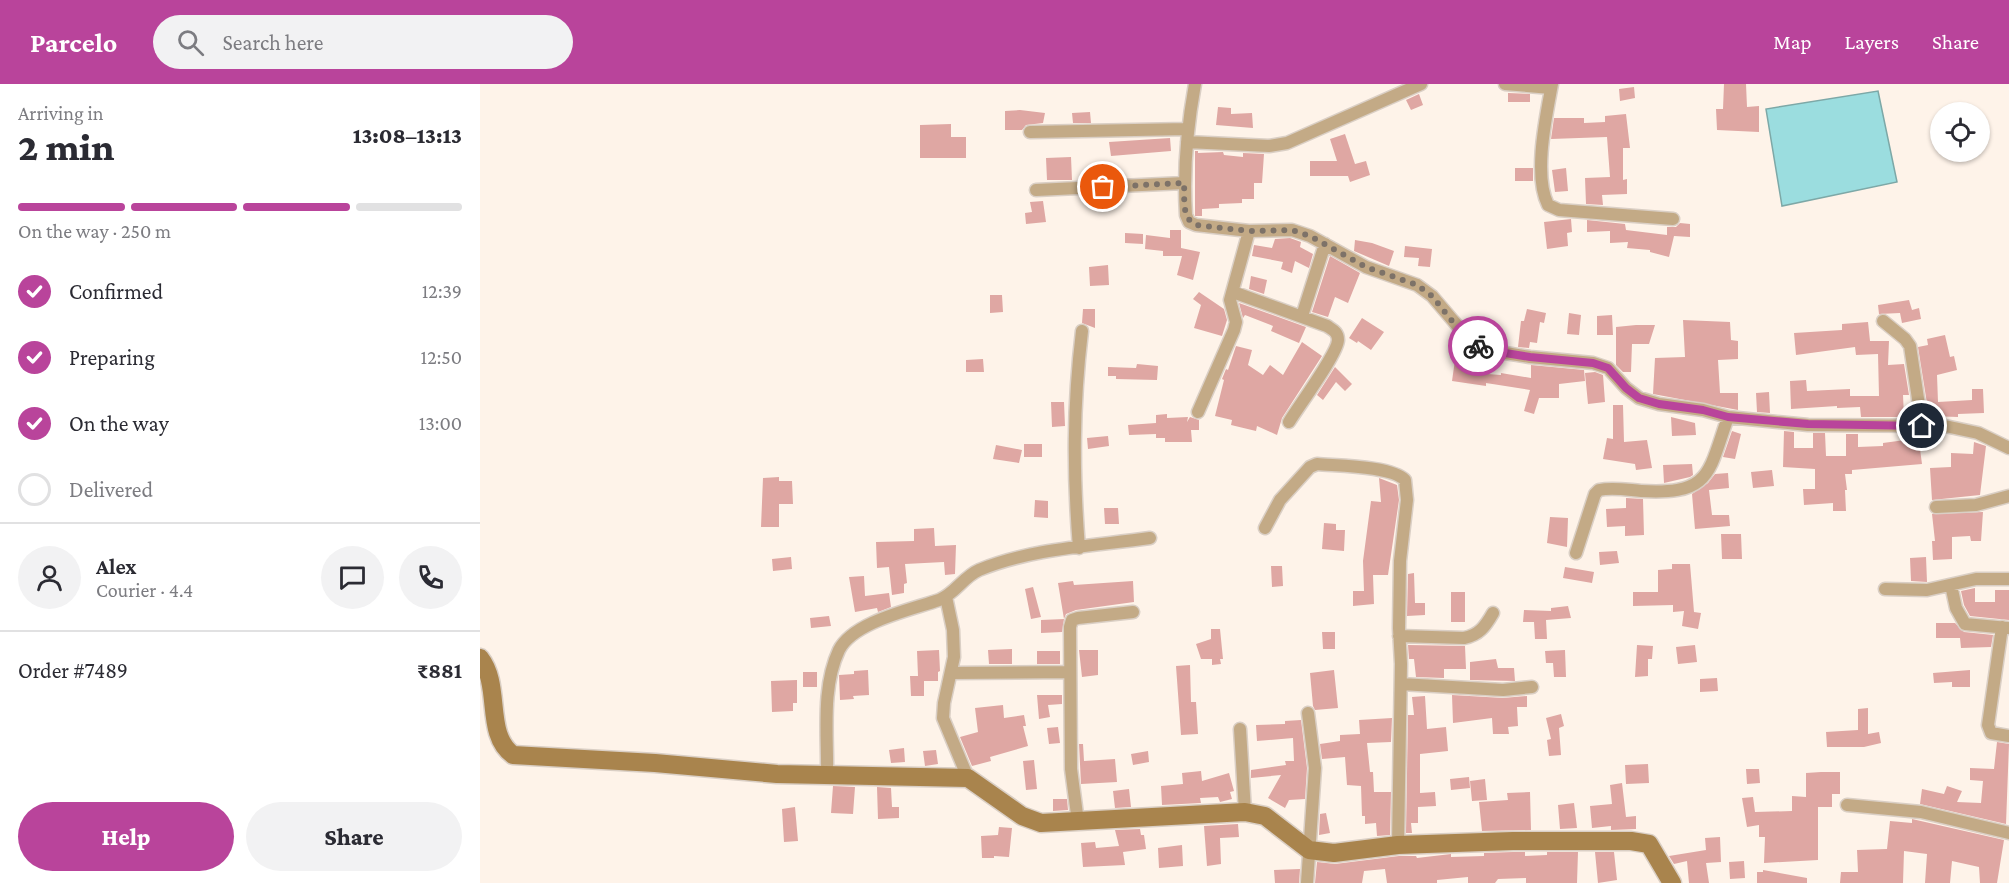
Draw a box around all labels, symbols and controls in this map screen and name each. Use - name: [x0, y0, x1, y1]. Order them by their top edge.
- search box: [153, 15, 573, 69]
- icon: search: [174, 26, 207, 59]
- text: Parcelo: [30, 27, 117, 58]
- text: Search here: [222, 30, 323, 55]
- text: Map: [1773, 30, 1812, 54]
- text: Layers: [1845, 30, 1899, 54]
- text: Share: [1932, 30, 1979, 54]
- text: Arriving in: [18, 102, 103, 124]
- map controls: [1930, 102, 1990, 162]
- button: locate: [1930, 102, 1990, 162]
- text: 13:08–13:13: [353, 123, 462, 148]
- text: 2 min: [18, 125, 114, 168]
- pin: [1077, 161, 1128, 212]
- icon: bag: [1086, 170, 1119, 203]
- text: On the way · 250 m: [18, 220, 171, 242]
- icon: check: [18, 275, 51, 308]
- text: Confirmed: [69, 279, 163, 304]
- text: 12:39: [422, 280, 462, 302]
- courier: [1448, 316, 1508, 376]
- icon: bike: [1462, 330, 1495, 363]
- icon: check: [18, 341, 51, 374]
- text: Preparing: [69, 345, 155, 370]
- text: 12:50: [421, 346, 462, 368]
- pin: [1896, 400, 1947, 451]
- icon: check: [18, 407, 51, 440]
- icon: home: [1905, 409, 1938, 442]
- text: On the way: [69, 411, 169, 436]
- text: 13:00: [419, 412, 462, 434]
- text: Delivered: [69, 477, 153, 502]
- button: person: [18, 546, 81, 609]
- button: chat: [321, 546, 384, 609]
- button: phone: [399, 546, 462, 609]
- text: Alex: [96, 554, 137, 579]
- text: Courier · 4.4: [96, 579, 193, 601]
- text: Order #7489: [18, 658, 128, 683]
- text: ₹881: [417, 658, 462, 683]
- button: Help: [18, 802, 234, 871]
- button: Share: [246, 802, 462, 871]

